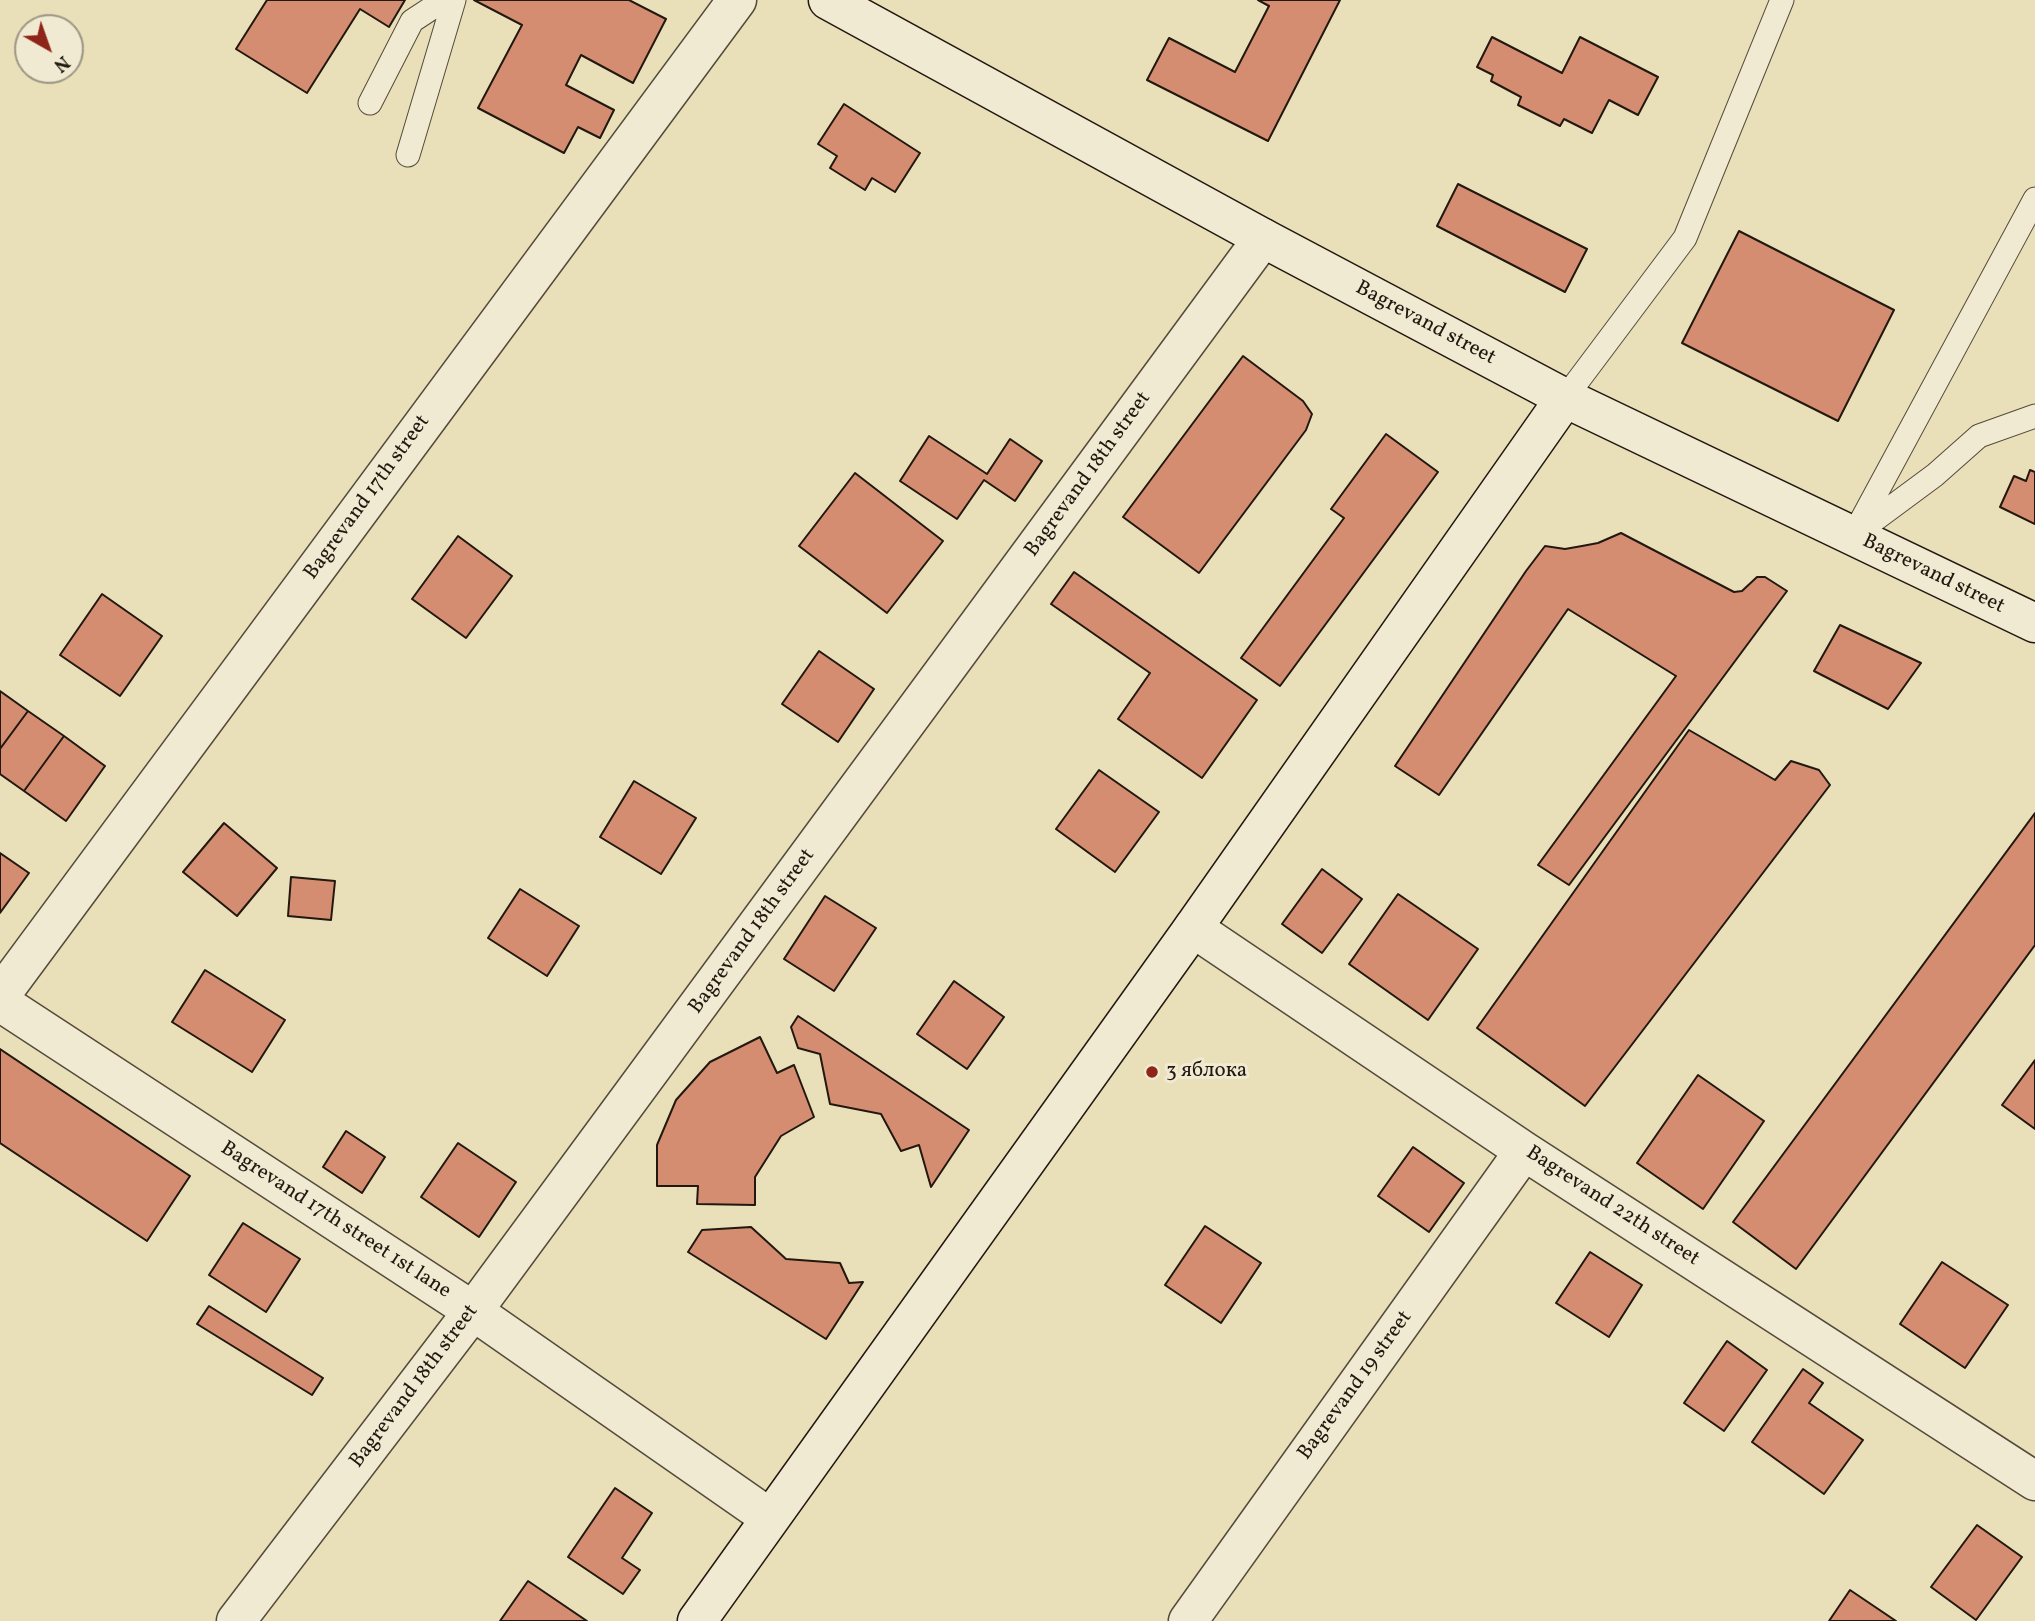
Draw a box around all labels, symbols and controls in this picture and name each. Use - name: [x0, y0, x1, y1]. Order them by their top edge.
- north arrow: [14, 14, 84, 84]
- text: N: [48, 49, 75, 78]
- street label: Bagrevand street: [1350, 276, 1500, 372]
- street label: Bagrevand 18th street: [1021, 387, 1157, 563]
- street label: Bagrevand 17th street: [300, 411, 436, 585]
- street label: Bagrevand street: [1858, 530, 2008, 620]
- street label: Bagrevand 18th street: [685, 844, 821, 1020]
- place label: 3 яблока: [1166, 1059, 1247, 1085]
- marker: 3 яблока: [1144, 1064, 1160, 1080]
- street label: Bagrevand 17th street 1st lane: [215, 1137, 455, 1305]
- street label: Bagrevand 22th street: [1520, 1141, 1704, 1273]
- street label: Bagrevand 18th street: [345, 1300, 485, 1474]
- street label: Bagrevand 19 street: [1293, 1306, 1419, 1466]

